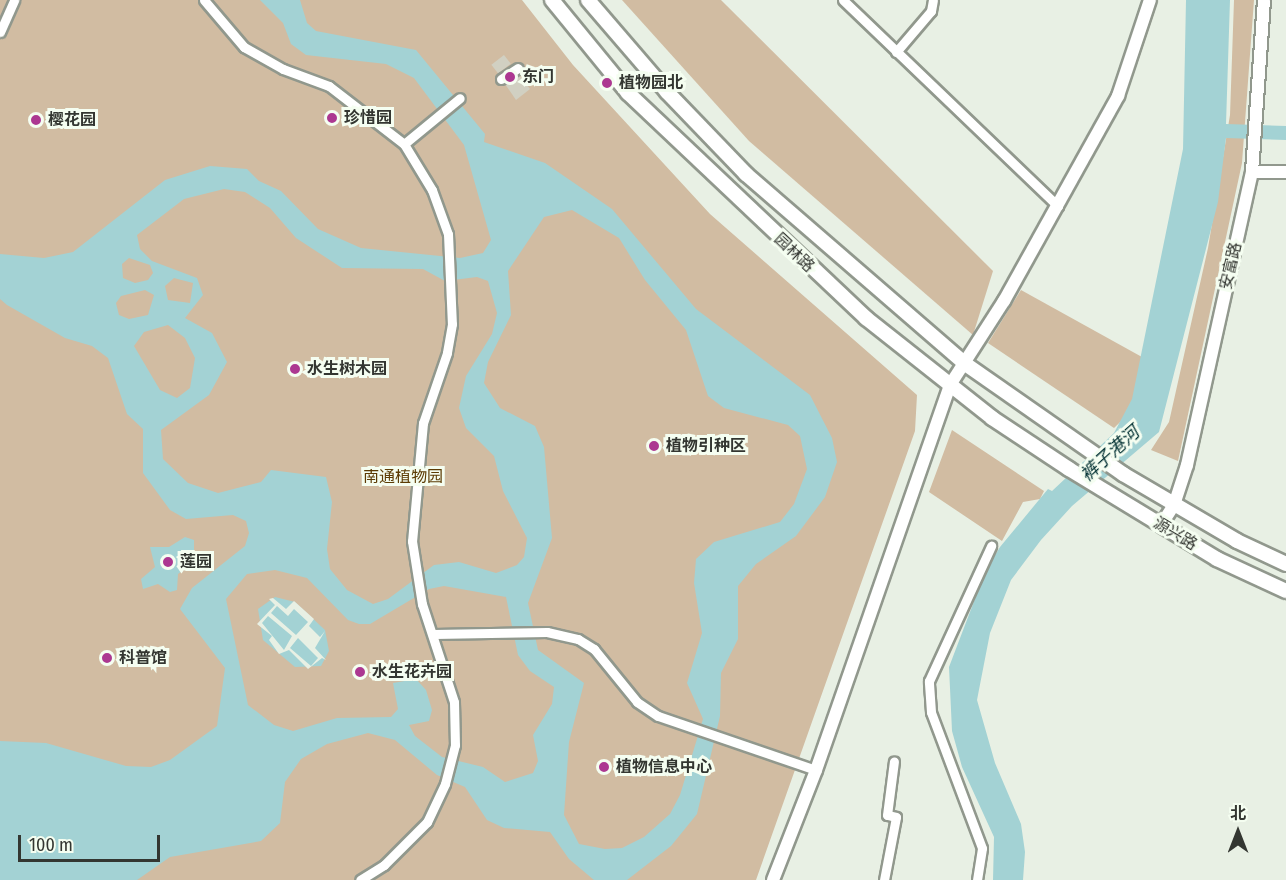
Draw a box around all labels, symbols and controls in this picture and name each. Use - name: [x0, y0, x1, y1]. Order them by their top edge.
- place label: 东门: [522, 67, 554, 87]
- marker: 东门: [503, 70, 517, 84]
- place label: 植物园北: [619, 73, 683, 93]
- marker: 植物园北: [600, 76, 614, 90]
- place label: 珍惜园: [344, 108, 392, 128]
- place label: 樱花园: [48, 110, 96, 130]
- marker: 珍惜园: [325, 111, 339, 125]
- marker: 樱花园: [29, 113, 43, 127]
- street label: 园林路: [770, 230, 818, 276]
- street label: 安富路: [1216, 240, 1246, 292]
- place label: 水生树木园: [307, 359, 387, 379]
- marker: 水生树木园: [288, 362, 302, 376]
- water label: 裤子港河: [1076, 422, 1144, 486]
- place label: 植物引种区: [666, 436, 746, 456]
- marker: 植物引种区: [647, 439, 661, 453]
- park label: 南通植物园: [363, 467, 443, 487]
- street label: 源兴路: [1149, 513, 1201, 555]
- place label: 莲园: [180, 552, 212, 572]
- marker: 莲园: [161, 555, 175, 569]
- place label: 科普馆: [119, 648, 167, 668]
- marker: 科普馆: [100, 651, 114, 665]
- place label: 水生花卉园: [372, 662, 452, 682]
- marker: 水生花卉园: [353, 665, 367, 679]
- place label: 植物信息中心: [616, 757, 712, 777]
- marker: 植物信息中心: [597, 760, 611, 774]
- north arrow: [1208, 802, 1268, 862]
- text: 北: [1230, 804, 1246, 823]
- scale bar: [21, 823, 164, 861]
- text: 100 m: [29, 834, 73, 856]

